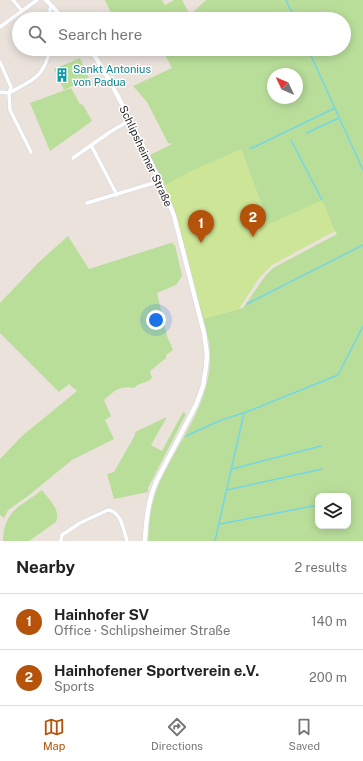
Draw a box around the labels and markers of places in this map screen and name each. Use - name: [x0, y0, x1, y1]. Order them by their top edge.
- place label: Sankt Antonius von Padua: [73, 63, 151, 88]
- building icon: Sankt Antonius von Padua: [54, 67, 70, 83]
- pin: 2: [240, 204, 266, 237]
- pin: 1: [188, 210, 214, 243]

